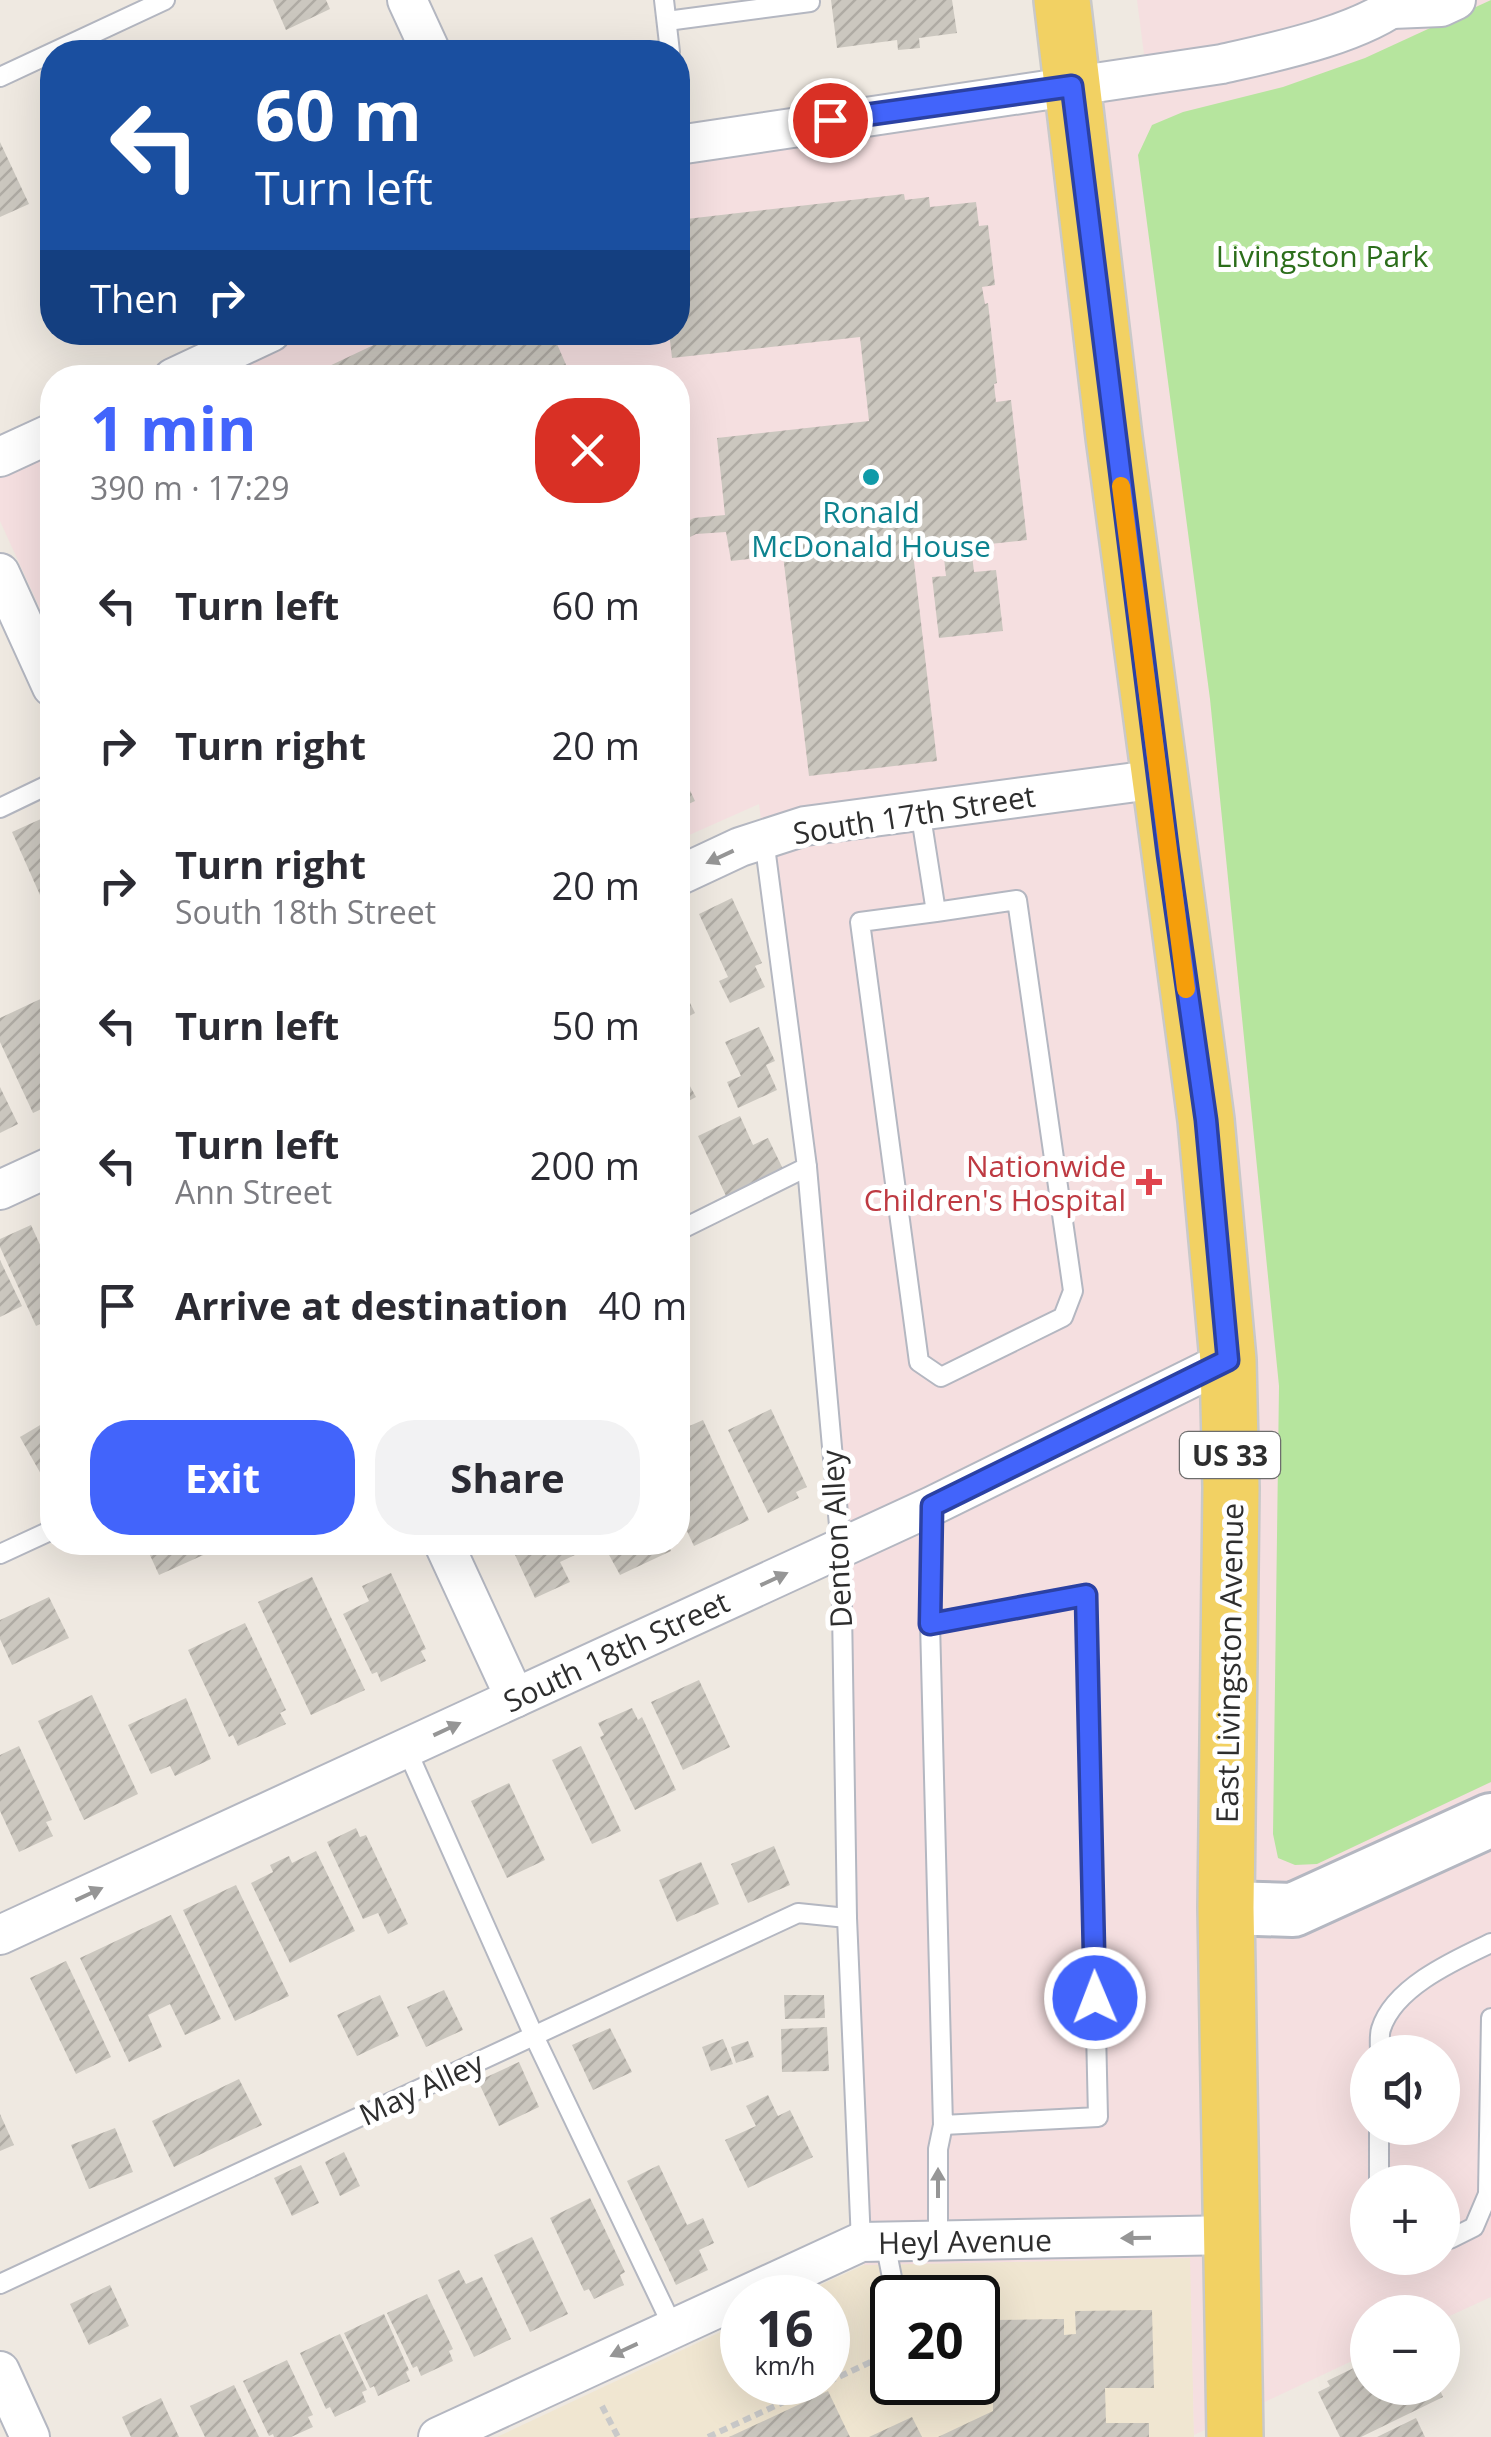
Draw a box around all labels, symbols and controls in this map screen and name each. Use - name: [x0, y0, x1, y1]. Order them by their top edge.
- text: 60 m: [255, 66, 422, 162]
- pin: [788, 78, 873, 163]
- icon: left: [90, 80, 220, 210]
- icon: arrive: [803, 93, 858, 148]
- text: Turn left: [255, 157, 433, 218]
- park label: Livingston Park: [1216, 235, 1428, 276]
- icon: right: [199, 270, 254, 325]
- text: Then: [90, 272, 179, 324]
- text: 1 min: [90, 387, 257, 469]
- button: close: [535, 398, 640, 503]
- text: 390 m · 17:29: [90, 466, 289, 509]
- marker: Ronald McDonald House: [860, 466, 882, 488]
- place label: Ronald McDonald House: [751, 491, 991, 566]
- icon: left: [90, 578, 145, 633]
- text: Turn left: [175, 579, 339, 631]
- text: 60 m: [551, 579, 640, 631]
- icon: right: [90, 718, 145, 773]
- text: Turn right: [175, 719, 366, 771]
- text: 20 m: [551, 719, 640, 771]
- street label: South 17th Street: [790, 775, 1038, 853]
- text: Turn right: [175, 838, 366, 890]
- one-way arrow: [705, 848, 734, 865]
- icon: right: [90, 858, 145, 913]
- text: 20 m: [551, 859, 640, 911]
- text: South 18th Street: [175, 890, 436, 933]
- icon: left: [90, 998, 145, 1053]
- text: Turn left: [175, 999, 339, 1051]
- text: 50 m: [551, 999, 640, 1051]
- text: Turn left: [175, 1118, 339, 1170]
- icon: left: [90, 1138, 145, 1193]
- text: 200 m: [530, 1139, 640, 1191]
- place label: Nationwide Children's Hospital: [864, 1145, 1126, 1220]
- marker: Nationwide Children's Hospital: [1136, 1169, 1162, 1195]
- text: Ann Street: [175, 1170, 332, 1213]
- icon: arrive: [90, 1278, 145, 1333]
- text: Arrive at destination: [175, 1279, 569, 1331]
- text: 40 m: [599, 1279, 687, 1331]
- button: Exit: [90, 1420, 355, 1535]
- button: Share: [375, 1420, 640, 1535]
- road number: US 33: [1180, 1432, 1280, 1478]
- street label: Denton Alley: [811, 1448, 861, 1629]
- street label: East Livingston Avenue: [1206, 1503, 1252, 1823]
- one-way arrow: [760, 1570, 789, 1587]
- street label: South 18th Street: [496, 1581, 736, 1721]
- one-way arrow: [432, 1721, 462, 1737]
- one-way arrow: [74, 1886, 103, 1903]
- position arrow: [1043, 1946, 1147, 2050]
- map controls: [1350, 2035, 1460, 2405]
- button: sound: [1350, 2035, 1460, 2145]
- street label: May Alley: [352, 2041, 491, 2135]
- button: +: [1350, 2165, 1460, 2275]
- one-way arrow: [930, 2166, 946, 2198]
- street label: Heyl Avenue: [878, 2219, 1052, 2263]
- one-way arrow: [1120, 2230, 1152, 2246]
- speed limit sign: 20: [870, 2275, 1000, 2405]
- text: 16: [756, 2294, 814, 2362]
- button: −: [1350, 2295, 1460, 2405]
- one-way arrow: [610, 2341, 639, 2358]
- text: km/h: [755, 2348, 815, 2382]

